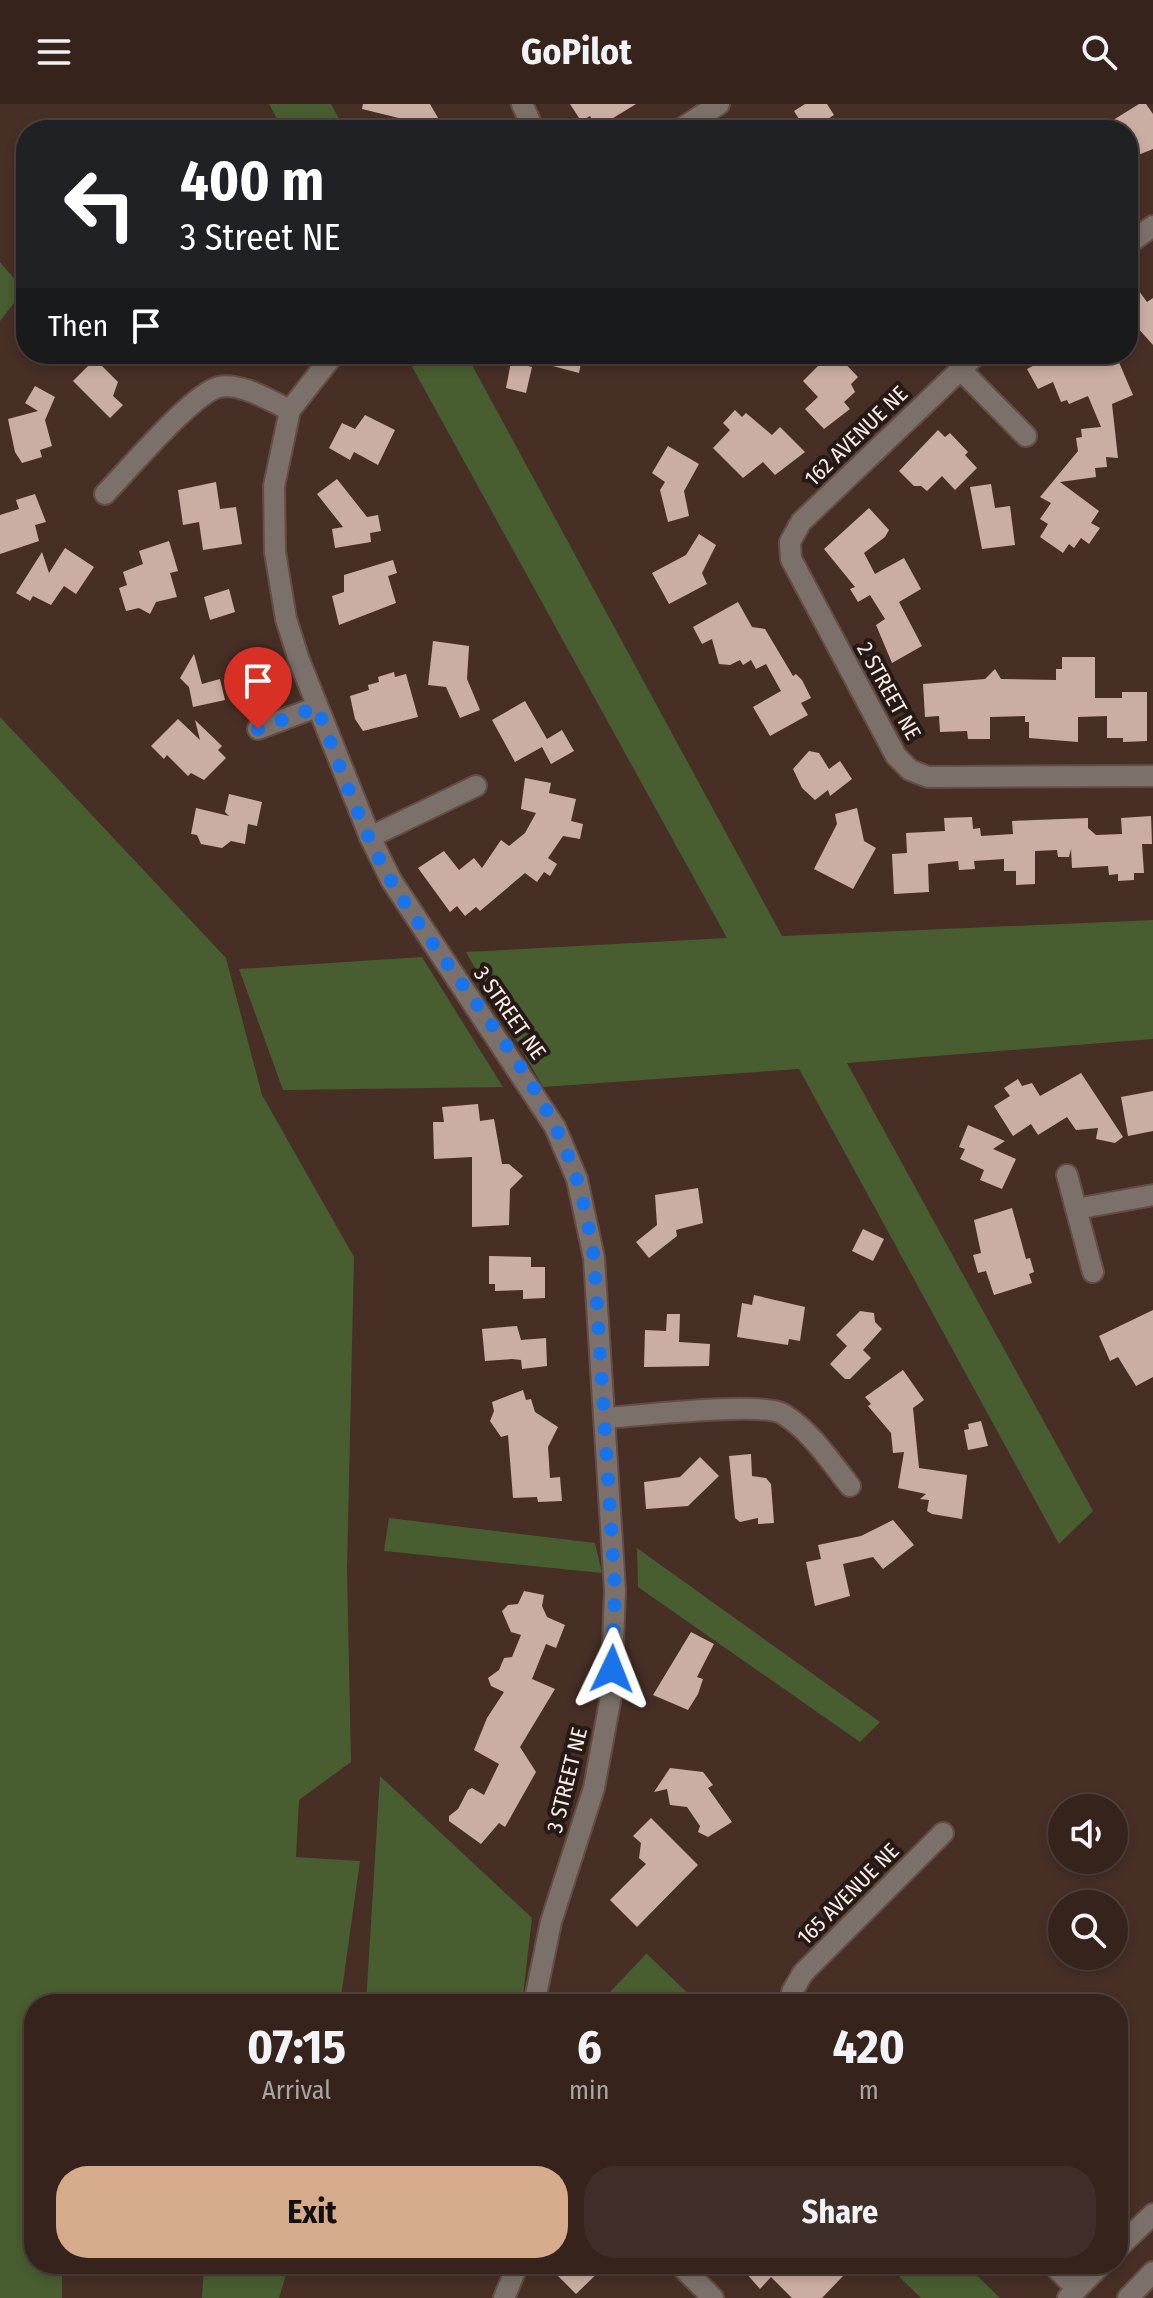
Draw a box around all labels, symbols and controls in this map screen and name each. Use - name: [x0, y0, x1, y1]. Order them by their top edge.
- icon: menu: [32, 30, 76, 74]
- text: GoPilot: [521, 30, 632, 74]
- icon: search: [1077, 30, 1121, 74]
- text: 400 m: [180, 148, 324, 215]
- icon: left: [48, 152, 152, 256]
- text: 3 Street NE: [180, 216, 340, 260]
- icon: arrive: [124, 304, 168, 348]
- text: Then: [48, 308, 108, 344]
- street label: 162 AVENUE NE: [799, 380, 913, 492]
- street label: 2 STREET NE: [851, 638, 927, 744]
- pin: [224, 647, 292, 729]
- icon: arrive: [236, 659, 280, 703]
- street label: 3 STREET NE: [468, 961, 552, 1065]
- position arrow: [570, 1627, 654, 1711]
- street label: 3 STREET NE: [541, 1725, 593, 1835]
- map controls: [1048, 1794, 1128, 1970]
- button: sound: [1048, 1794, 1128, 1874]
- street label: 165 AVENUE NE: [791, 1837, 905, 1951]
- button: search: [1048, 1890, 1128, 1970]
- text: 07:15: [247, 2018, 346, 2076]
- text: 6: [577, 2018, 602, 2076]
- text: 420: [832, 2018, 905, 2076]
- text: Arrival: [262, 2075, 331, 2106]
- text: min: [569, 2075, 609, 2106]
- text: m: [859, 2075, 879, 2106]
- button: Exit: [56, 2166, 568, 2258]
- button: Share: [584, 2166, 1096, 2258]

